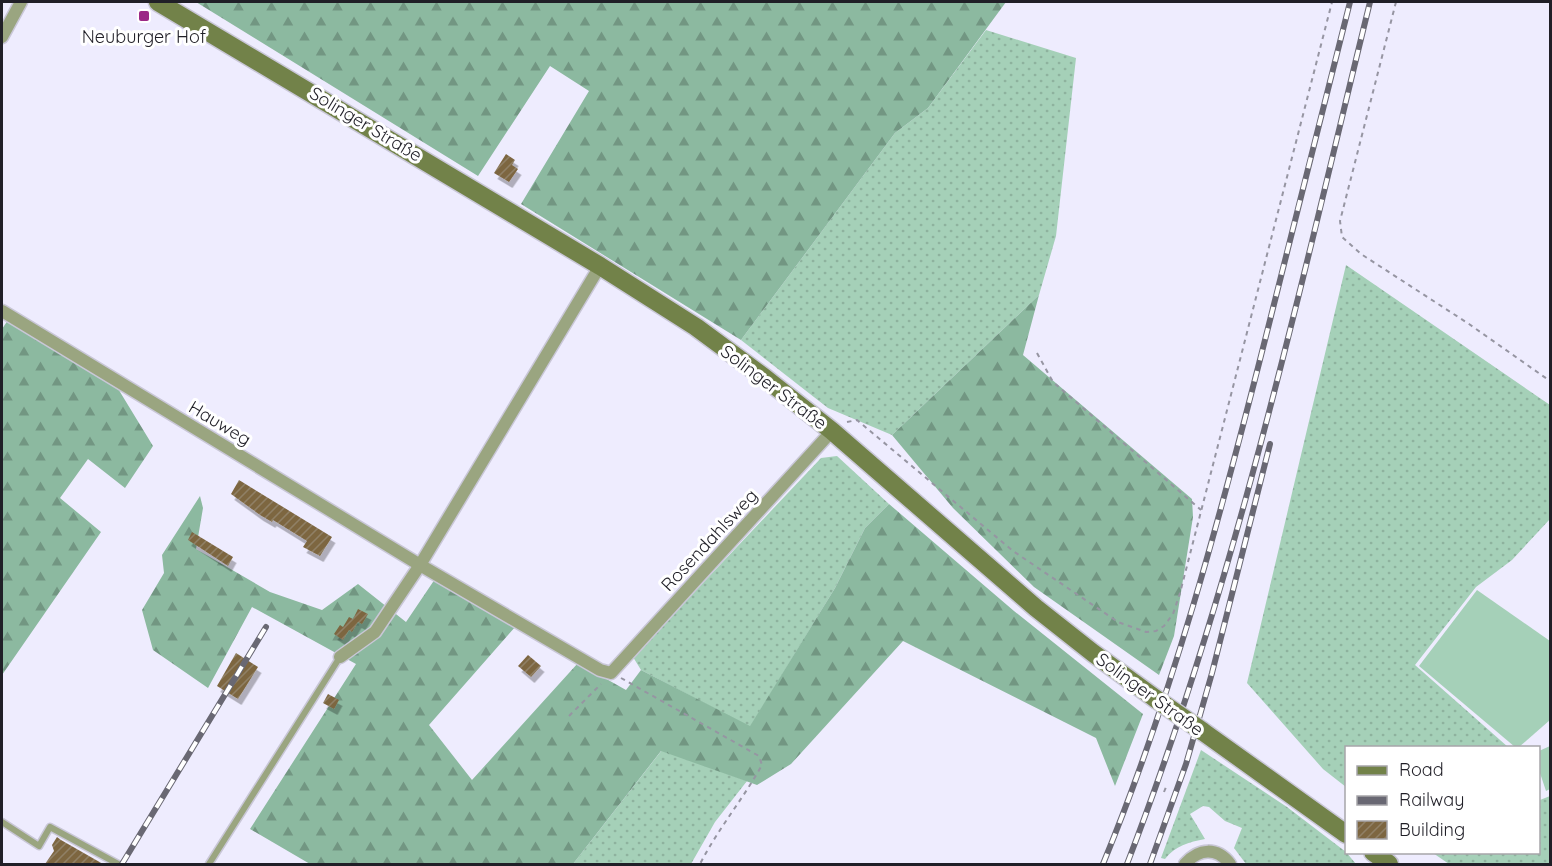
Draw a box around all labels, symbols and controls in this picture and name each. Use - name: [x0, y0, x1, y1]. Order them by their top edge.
- marker: Neuburger Hof: [137, 9, 151, 23]
- place label: Neuburger Hof: [82, 25, 207, 48]
- street label: Solinger Straße: [306, 81, 426, 167]
- street label: Solinger Straße: [716, 340, 832, 434]
- street label: Hauweg: [185, 395, 255, 451]
- street label: Rosendahlsweg: [656, 484, 762, 596]
- street label: Solinger Straße: [1092, 647, 1208, 741]
- legend: [1345, 746, 1540, 854]
- text: Road: [1399, 758, 1444, 781]
- text: Railway: [1399, 788, 1465, 811]
- text: Building: [1399, 818, 1465, 841]

